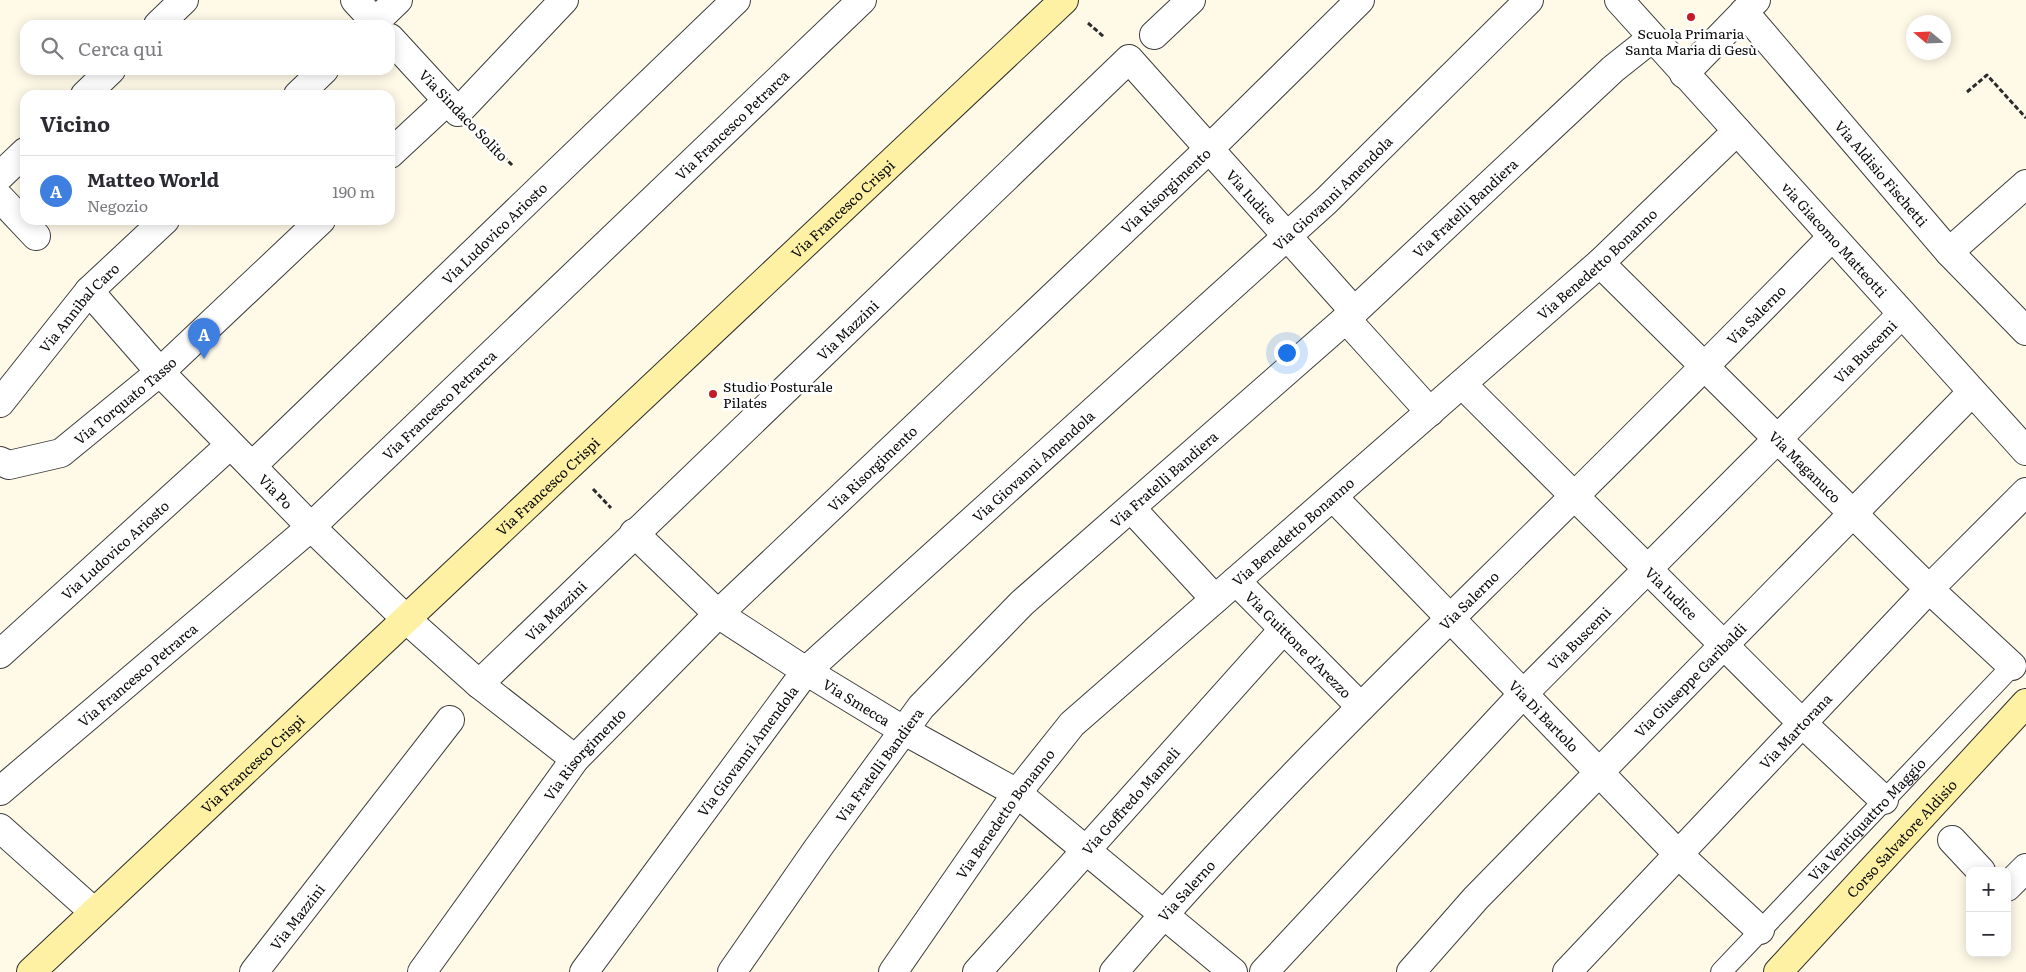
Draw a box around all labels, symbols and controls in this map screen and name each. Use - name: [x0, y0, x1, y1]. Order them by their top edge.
- marker: Scuola Primaria Santa Maria di Gesù: [1685, 11, 1697, 23]
- north arrow: [1906, 15, 1951, 60]
- search box: [20, 20, 395, 75]
- place label: Scuola Primaria Santa Maria di Gesù: [1625, 23, 1757, 59]
- icon: search: [38, 34, 66, 62]
- text: Cerca qui: [78, 34, 163, 62]
- street label: Via Sindaco Solito: [415, 65, 513, 165]
- street label: Via Francesco Petrarca: [670, 65, 793, 184]
- text: Vicino: [40, 107, 110, 138]
- street label: Via Aldisio Fischetti: [1831, 116, 1933, 231]
- street label: Via Giovanni Amendola: [1268, 131, 1397, 255]
- street label: Via Risorgimento: [1116, 143, 1215, 238]
- street label: Via Fratelli Bandiera: [1408, 153, 1522, 262]
- street label: Via Francesco Crispi: [786, 155, 899, 262]
- text: Matteo World: [87, 165, 219, 193]
- street label: Via Iudice: [1222, 165, 1281, 228]
- street label: Via Ludovico Ariosto: [437, 177, 551, 288]
- street label: via Giacomo Matteotti: [1777, 177, 1892, 301]
- text: A: [50, 179, 62, 203]
- text: 190 m: [332, 179, 375, 203]
- text: Negozio: [87, 193, 148, 217]
- street label: Via Benedetto Bonanno: [1532, 204, 1661, 324]
- street label: Via Annibal Caro: [34, 258, 123, 357]
- street label: Via Salerno: [1722, 280, 1790, 349]
- street label: Via Mazzini: [812, 295, 883, 364]
- street label: Via Buscemi: [1829, 315, 1901, 387]
- pin: A: [188, 318, 220, 359]
- your location: [1274, 340, 1300, 366]
- street label: Via Francesco Petrarca: [378, 345, 501, 464]
- street label: Via Torquato Tasso: [69, 352, 180, 449]
- place label: Studio Posturale Pilates: [723, 376, 833, 412]
- marker: Studio Posturale Pilates: [707, 388, 719, 400]
- street label: Via Giovanni Amendola: [968, 405, 1099, 526]
- street label: Via Risorgimento: [823, 421, 921, 516]
- street label: Via Fratelli Bandiera: [1106, 426, 1222, 531]
- street label: Via Maganuco: [1765, 426, 1846, 507]
- street label: Via Francesco Crispi: [491, 432, 604, 540]
- street label: Via Po: [254, 469, 298, 513]
- street label: Via Benedetto Bonanno: [1227, 472, 1358, 590]
- street label: Via Ludovico Ariosto: [56, 495, 173, 604]
- street label: Via Iudice: [1641, 562, 1702, 624]
- street label: Via Salerno: [1434, 566, 1503, 634]
- street label: Via Mazzini: [520, 576, 591, 645]
- street label: Via Guittone d'Arezzo: [1241, 586, 1356, 702]
- street label: Via Buscemi: [1543, 602, 1615, 674]
- street label: Via Francesco Petrarca: [73, 618, 202, 731]
- street label: Via Giuseppe Garibaldi: [1629, 618, 1751, 741]
- street label: Via Smecca: [819, 674, 895, 730]
- street label: Via Di Bartolo: [1505, 675, 1584, 756]
- street label: Via Giovanni Amendola: [692, 681, 803, 820]
- street label: Via Martorana: [1754, 688, 1836, 773]
- street label: Via Risorgimento: [538, 703, 630, 804]
- street label: Via Fratelli Bandiera: [830, 703, 928, 826]
- street label: Via Francesco Crispi: [196, 710, 309, 817]
- street label: Via Goffredo Mameli: [1077, 742, 1184, 859]
- street label: Via Benedetto Bonanno: [951, 744, 1059, 882]
- street label: Via Ventiquattro Maggio: [1803, 753, 1930, 885]
- street label: Corso Salvatore Aldisio: [1842, 775, 1961, 902]
- street label: Via Salerno: [1153, 855, 1219, 925]
- map controls: [1966, 867, 2011, 957]
- button: +: [1966, 867, 2011, 912]
- street label: Via Mazzini: [265, 879, 329, 954]
- button: −: [1966, 912, 2011, 957]

